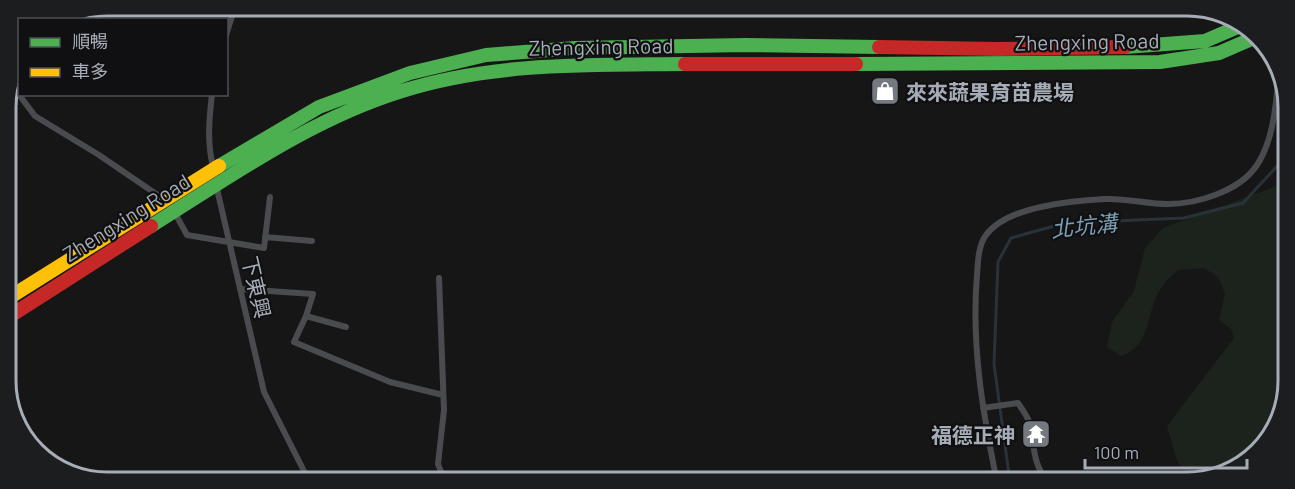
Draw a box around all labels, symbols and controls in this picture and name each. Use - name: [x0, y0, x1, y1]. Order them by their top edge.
- legend: [18, 18, 228, 96]
- street label: Zhengxing Road: [1014, 27, 1160, 55]
- text: 順暢: [72, 30, 108, 52]
- street label: Zhengxing Road: [528, 32, 674, 60]
- text: 車多: [72, 60, 108, 82]
- shop icon: 來來蔬果育苗農場: [869, 75, 901, 107]
- place label: 來來蔬果育苗農場: [906, 79, 1074, 104]
- street label: Zhengxing Road: [58, 168, 194, 266]
- water label: 北坑溝: [1050, 208, 1121, 241]
- street label: 下東興: [238, 253, 276, 321]
- temple icon: 福德正神: [1020, 418, 1052, 450]
- place label: 福德正神: [931, 422, 1015, 447]
- scale bar: [1085, 432, 1247, 470]
- text: 100 m: [1094, 441, 1139, 463]

